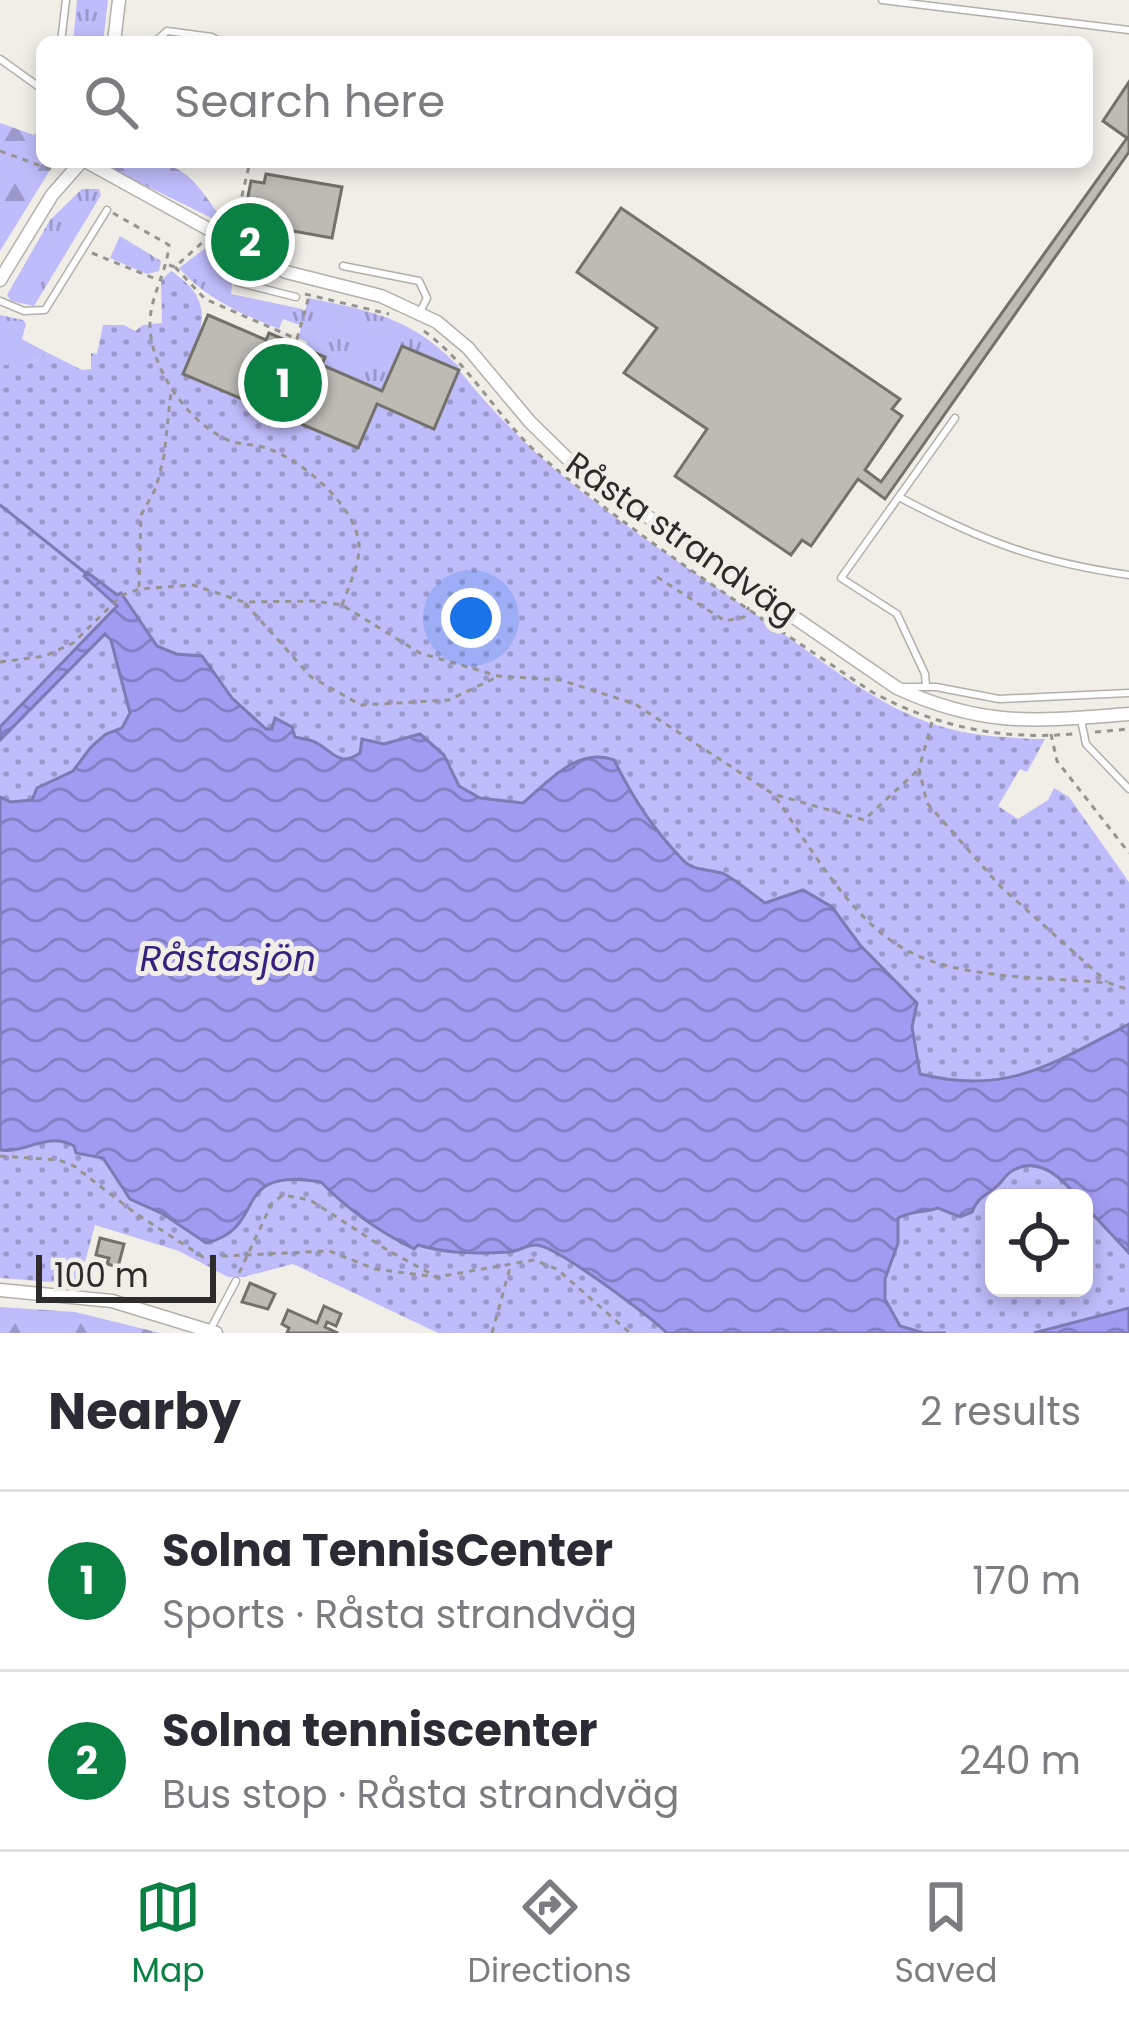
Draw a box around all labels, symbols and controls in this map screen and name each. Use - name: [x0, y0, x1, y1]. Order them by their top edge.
- search box: [36, 36, 1093, 168]
- icon: search: [78, 69, 144, 135]
- text: Search here: [174, 70, 445, 133]
- pin: 2: [211, 197, 289, 287]
- pin: 1: [244, 338, 322, 428]
- street label: Råsta strandväg: [557, 440, 807, 636]
- your location: [441, 588, 501, 648]
- water label: Råstasjön: [140, 933, 316, 984]
- map controls: [985, 1189, 1093, 1297]
- button: locate: [985, 1189, 1093, 1297]
- scale bar: [36, 1249, 216, 1302]
- text: 100 m: [54, 1252, 149, 1299]
- text: Nearby: [48, 1375, 241, 1447]
- text: 2 results: [920, 1384, 1081, 1439]
- text: Solna TennisCenter: [162, 1519, 613, 1582]
- text: 1: [80, 1553, 94, 1608]
- text: 170 m: [972, 1553, 1081, 1608]
- text: Sports · Råsta strandväg: [162, 1587, 637, 1642]
- text: Solna tenniscenter: [162, 1699, 598, 1762]
- text: 2: [76, 1733, 98, 1788]
- text: 240 m: [959, 1733, 1081, 1788]
- text: Bus stop · Råsta strandväg: [162, 1767, 679, 1822]
- tab: Map: [132, 1874, 205, 1996]
- tab: Directions: [468, 1874, 631, 1996]
- tab: Saved: [895, 1874, 997, 1996]

